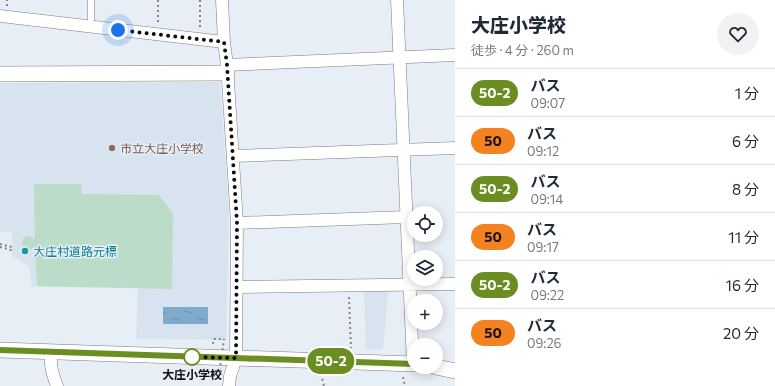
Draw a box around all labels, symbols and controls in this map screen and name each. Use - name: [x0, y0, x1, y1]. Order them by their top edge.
- text: 大庄小学校: [471, 13, 566, 36]
- button: heart: [717, 13, 759, 55]
- your location: [108, 20, 128, 40]
- text: 徒歩 · 4 分 · 260 m: [471, 42, 574, 58]
- text: バス: [530, 76, 560, 94]
- text: 50-2: [479, 84, 510, 101]
- text: 1 分: [735, 84, 759, 102]
- text: 09:07: [530, 95, 565, 111]
- text: バス: [527, 124, 557, 142]
- text: 50: [484, 132, 502, 149]
- text: 6 分: [732, 132, 759, 150]
- place label: 市立大庄小学校: [120, 141, 204, 155]
- marker: 市立大庄小学校: [107, 143, 117, 153]
- text: 09:12: [527, 143, 559, 159]
- text: バス: [530, 172, 560, 190]
- text: 50-2: [479, 180, 510, 197]
- text: 8 分: [732, 180, 759, 198]
- text: 09:14: [530, 191, 563, 207]
- map controls: [407, 206, 443, 374]
- button: locate: [407, 206, 443, 242]
- text: バス: [527, 220, 557, 238]
- text: 50: [484, 228, 502, 245]
- text: 11 分: [728, 228, 759, 246]
- text: 09:17: [527, 239, 559, 255]
- place label: 大庄村道路元標: [33, 244, 117, 258]
- marker: 大庄村道路元標: [20, 246, 30, 256]
- button: layers: [407, 250, 443, 286]
- text: バス: [530, 268, 560, 286]
- text: 50-2: [479, 276, 510, 293]
- text: 16 分: [726, 276, 759, 294]
- text: 09:22: [530, 287, 564, 303]
- button: +: [407, 294, 443, 330]
- text: バス: [527, 316, 557, 334]
- text: 50: [484, 324, 502, 341]
- text: 20 分: [723, 324, 759, 342]
- text: 09:26: [527, 335, 562, 351]
- button: −: [407, 338, 443, 374]
- marker: 大庄小学校: [183, 348, 201, 366]
- line badge: 50-2: [303, 348, 359, 374]
- text: 50-2: [315, 352, 347, 369]
- place label: 大庄小学校: [162, 367, 222, 381]

